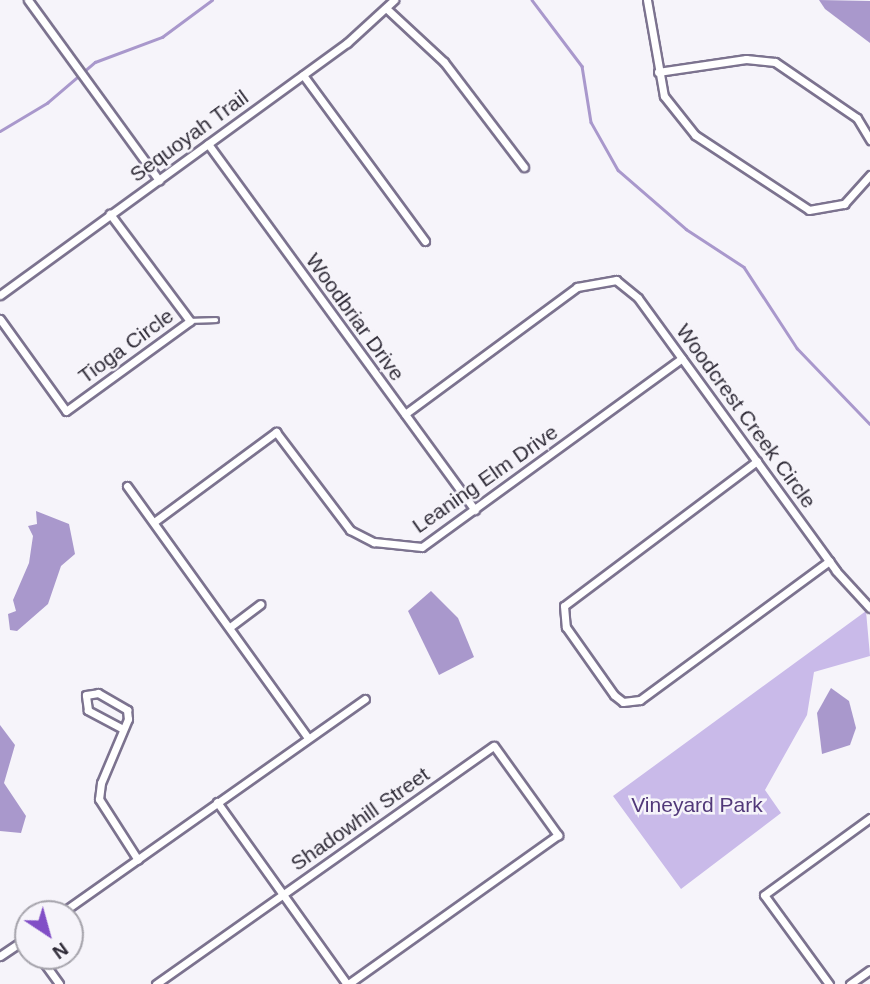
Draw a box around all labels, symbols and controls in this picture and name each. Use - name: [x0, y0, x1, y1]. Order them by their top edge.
- street label: Sequoyah Trail: [125, 85, 253, 187]
- street label: Woodbriar Drive: [300, 248, 410, 386]
- street label: Tioga Circle: [74, 303, 178, 389]
- street label: Woodcrest Creek Circle: [671, 319, 821, 513]
- street label: Leaning Elm Drive: [407, 419, 563, 539]
- street label: Shadowhill Street: [286, 762, 434, 876]
- park label: Vineyard Park: [631, 792, 763, 818]
- north arrow: [14, 900, 84, 970]
- text: N: [49, 938, 72, 963]

